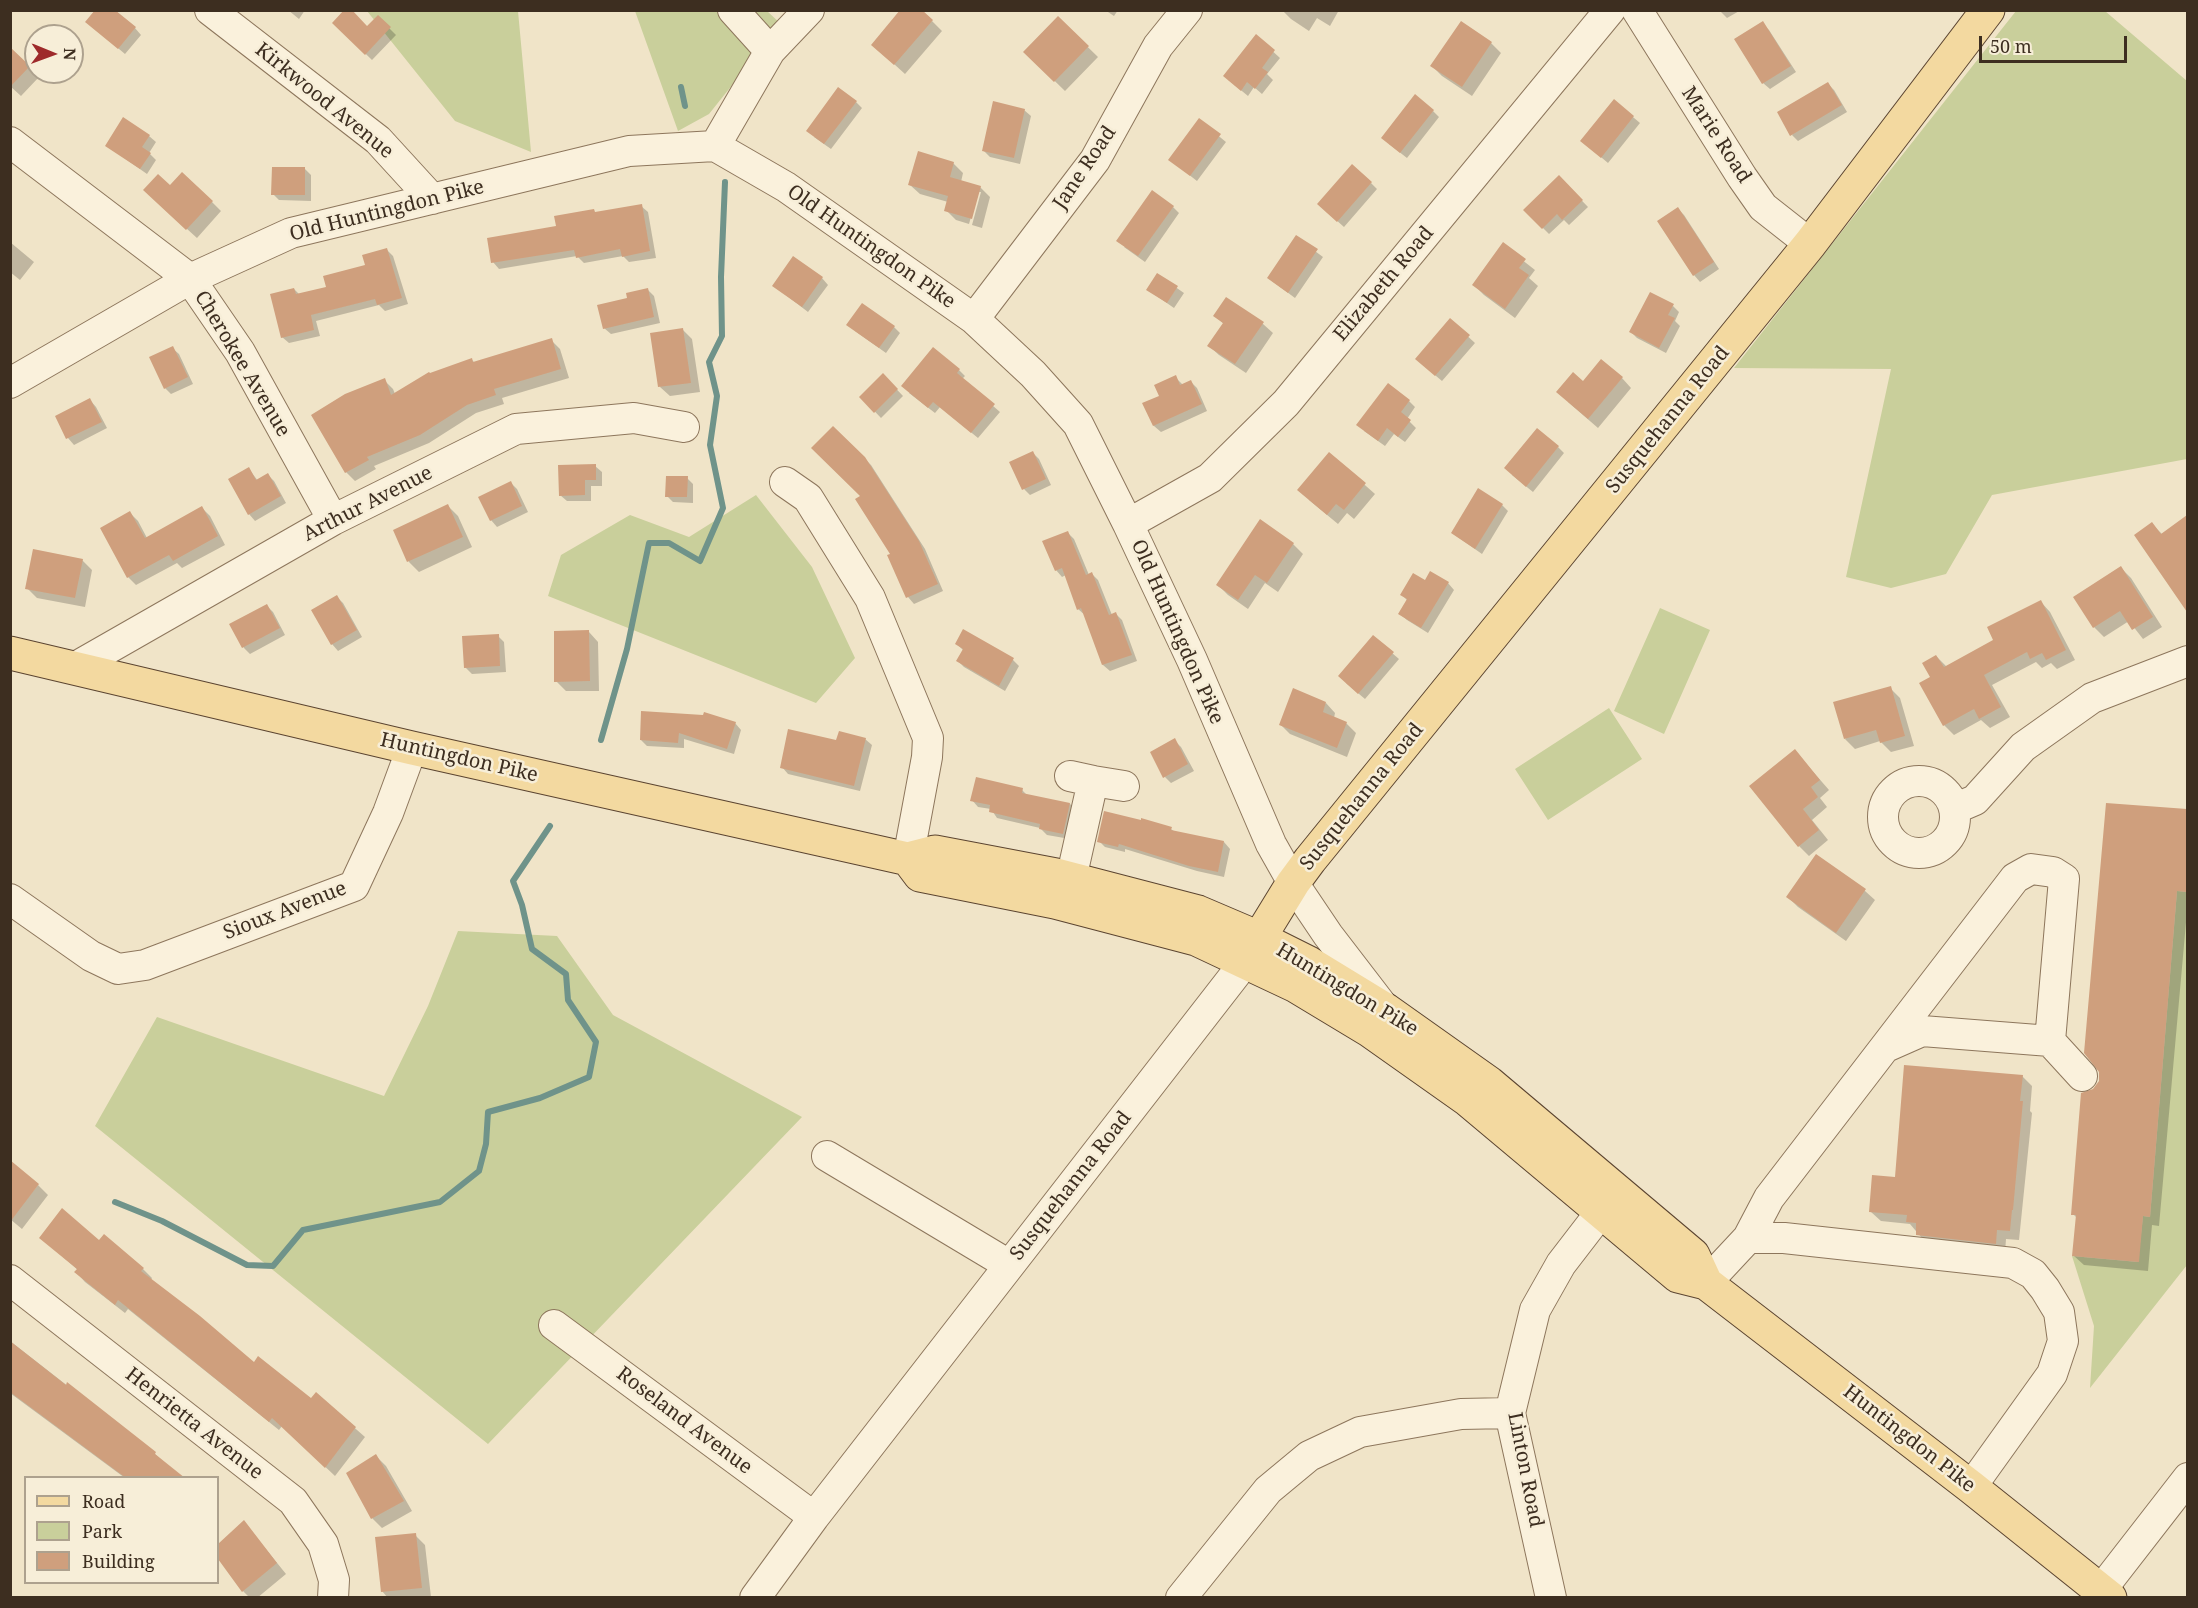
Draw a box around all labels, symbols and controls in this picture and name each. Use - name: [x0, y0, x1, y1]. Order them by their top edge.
- north arrow: [24, 24, 84, 84]
- scale bar: [1982, 24, 2130, 62]
- text: 50 m: [1990, 34, 2032, 58]
- street label: Kirkwood Avenue: [250, 38, 398, 164]
- text: N: [59, 48, 81, 61]
- street label: Marie Road: [1676, 82, 1756, 188]
- street label: Jane Road: [1048, 122, 1122, 214]
- street label: Old Huntingdon Pike: [287, 175, 487, 247]
- street label: Old Huntingdon Pike: [782, 180, 960, 314]
- street label: Elizabeth Road: [1329, 222, 1439, 346]
- street label: Cherokee Avenue: [189, 287, 295, 441]
- street label: Susquehanna Road: [1601, 341, 1735, 499]
- street label: Arthur Avenue: [299, 461, 437, 547]
- street label: Old Huntingdon Pike: [1125, 536, 1229, 728]
- street label: Susquehanna Road: [1295, 718, 1429, 876]
- street label: Huntingdon Pike: [378, 728, 540, 788]
- street label: Sioux Avenue: [220, 877, 350, 945]
- street label: Huntingdon Pike: [1272, 938, 1422, 1042]
- street label: Susquehanna Road: [1005, 1107, 1137, 1265]
- street label: Roseland Avenue: [611, 1362, 757, 1480]
- street label: Henrietta Avenue: [120, 1363, 268, 1485]
- street label: Huntingdon Pike: [1838, 1380, 1980, 1498]
- street label: Linton Road: [1502, 1410, 1548, 1530]
- legend: [24, 1476, 219, 1584]
- text: Road: [82, 1489, 125, 1513]
- text: Park: [82, 1519, 122, 1543]
- text: Building: [82, 1549, 155, 1573]

